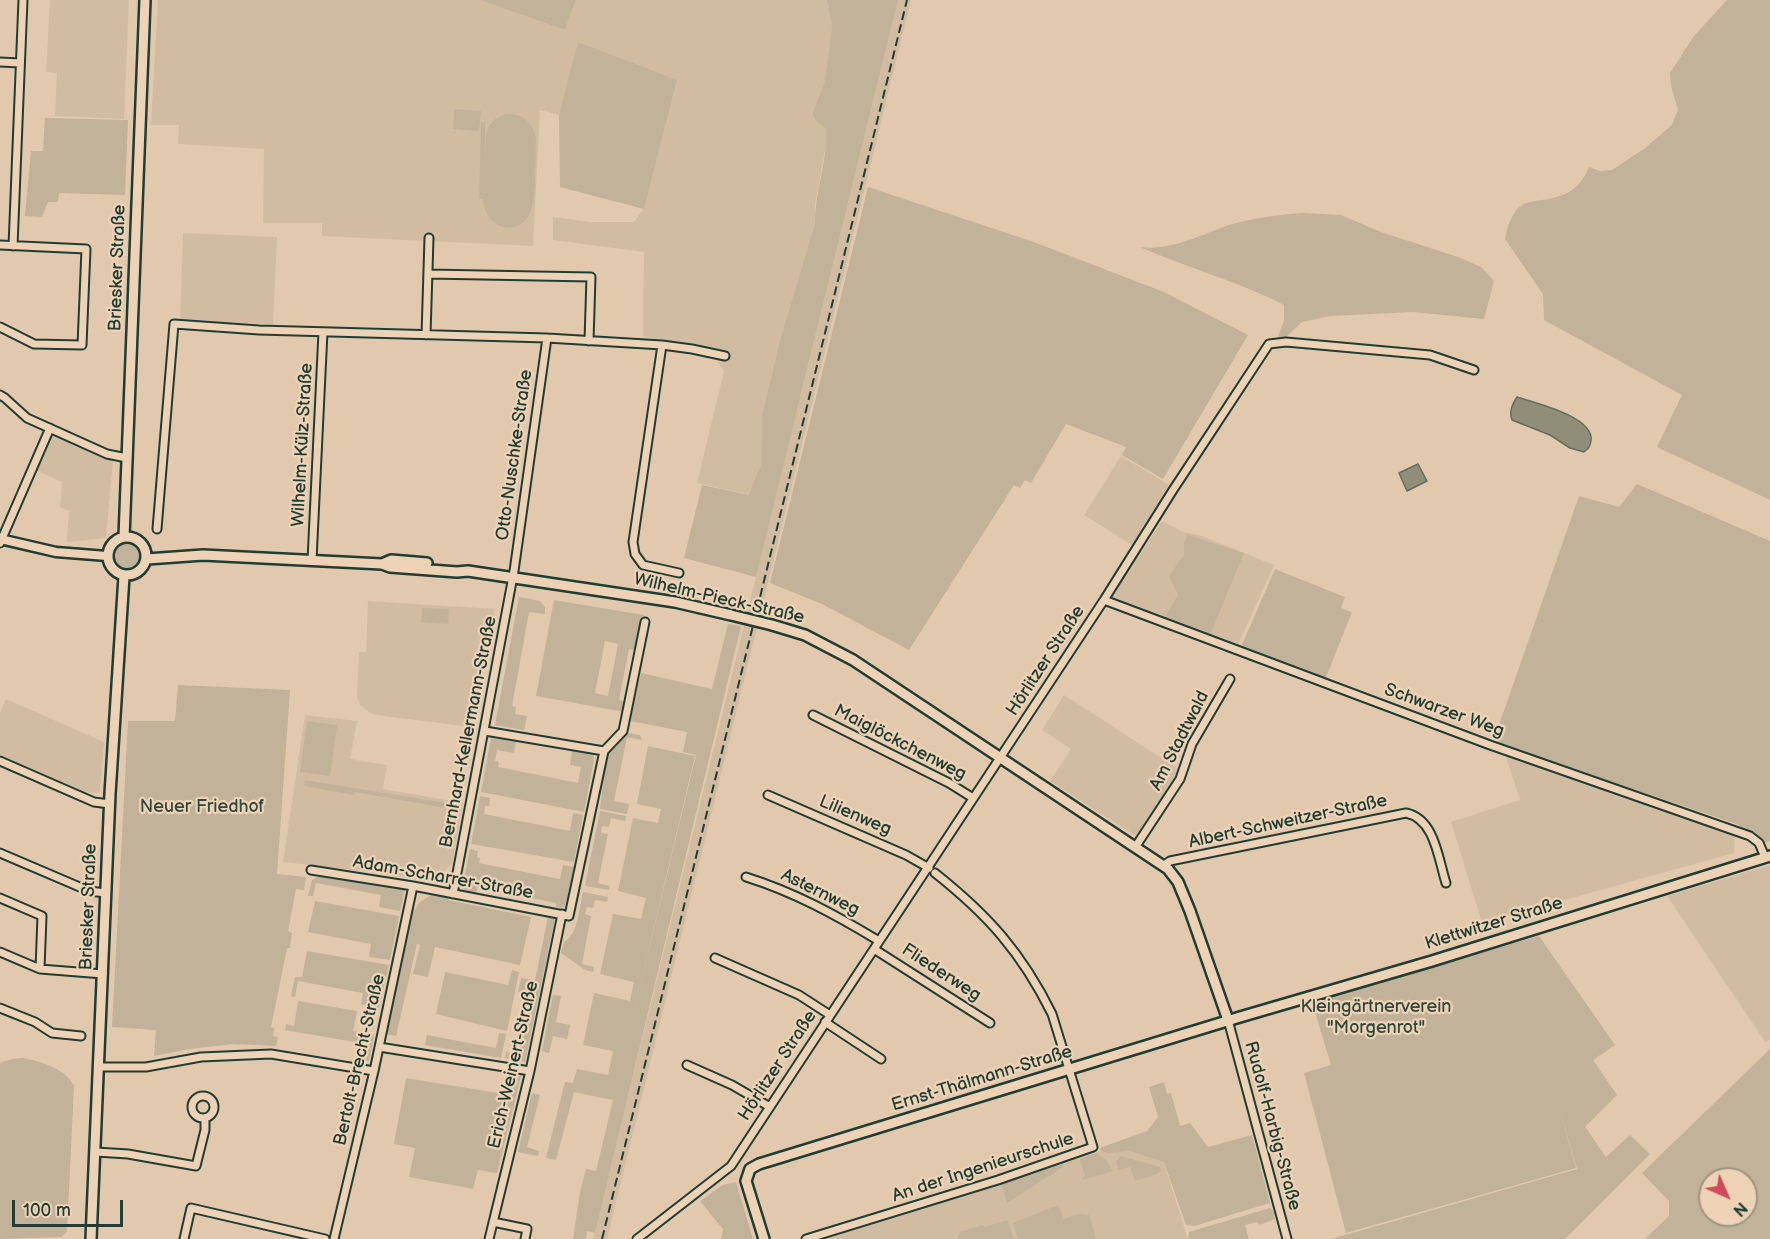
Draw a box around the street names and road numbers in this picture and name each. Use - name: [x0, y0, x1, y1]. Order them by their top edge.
- street label: Briesker Straße: [105, 204, 131, 332]
- street label: Wilhelm-Külz-Straße: [288, 363, 318, 527]
- street label: Otto-Nuschke-Straße: [492, 368, 538, 542]
- street label: Wilhelm-Pieck-Straße: [632, 569, 806, 629]
- street label: Hörlitzer Straße: [1002, 602, 1090, 720]
- street label: Bernhard-Kellermann-Straße: [436, 614, 502, 850]
- street label: Schwarzer Weg: [1381, 679, 1507, 743]
- street label: Am Stadtwald: [1146, 688, 1214, 794]
- street label: Maiglöckchenweg: [830, 700, 970, 786]
- street label: Albert-Schweitzer-Straße: [1187, 790, 1389, 854]
- street label: Lilienweg: [816, 791, 894, 841]
- street label: Briesker Straße: [76, 843, 102, 971]
- street label: Adam-Scharrer-Straße: [351, 852, 535, 904]
- street label: Asternweg: [777, 865, 863, 921]
- street label: Klettwitzer Straße: [1423, 893, 1565, 955]
- street label: Fliederweg: [897, 939, 985, 1007]
- street label: Bertolt-Brecht-Straße: [330, 972, 390, 1148]
- street label: Erich-Weinert-Straße: [484, 979, 544, 1151]
- street label: Hörlitzer Straße: [734, 1007, 822, 1125]
- street label: Rudolf-Harbig-Straße: [1239, 1039, 1305, 1213]
- street label: Ernst-Thälmann-Straße: [889, 1041, 1075, 1117]
- street label: An der Ingenieurschule: [889, 1128, 1077, 1208]

